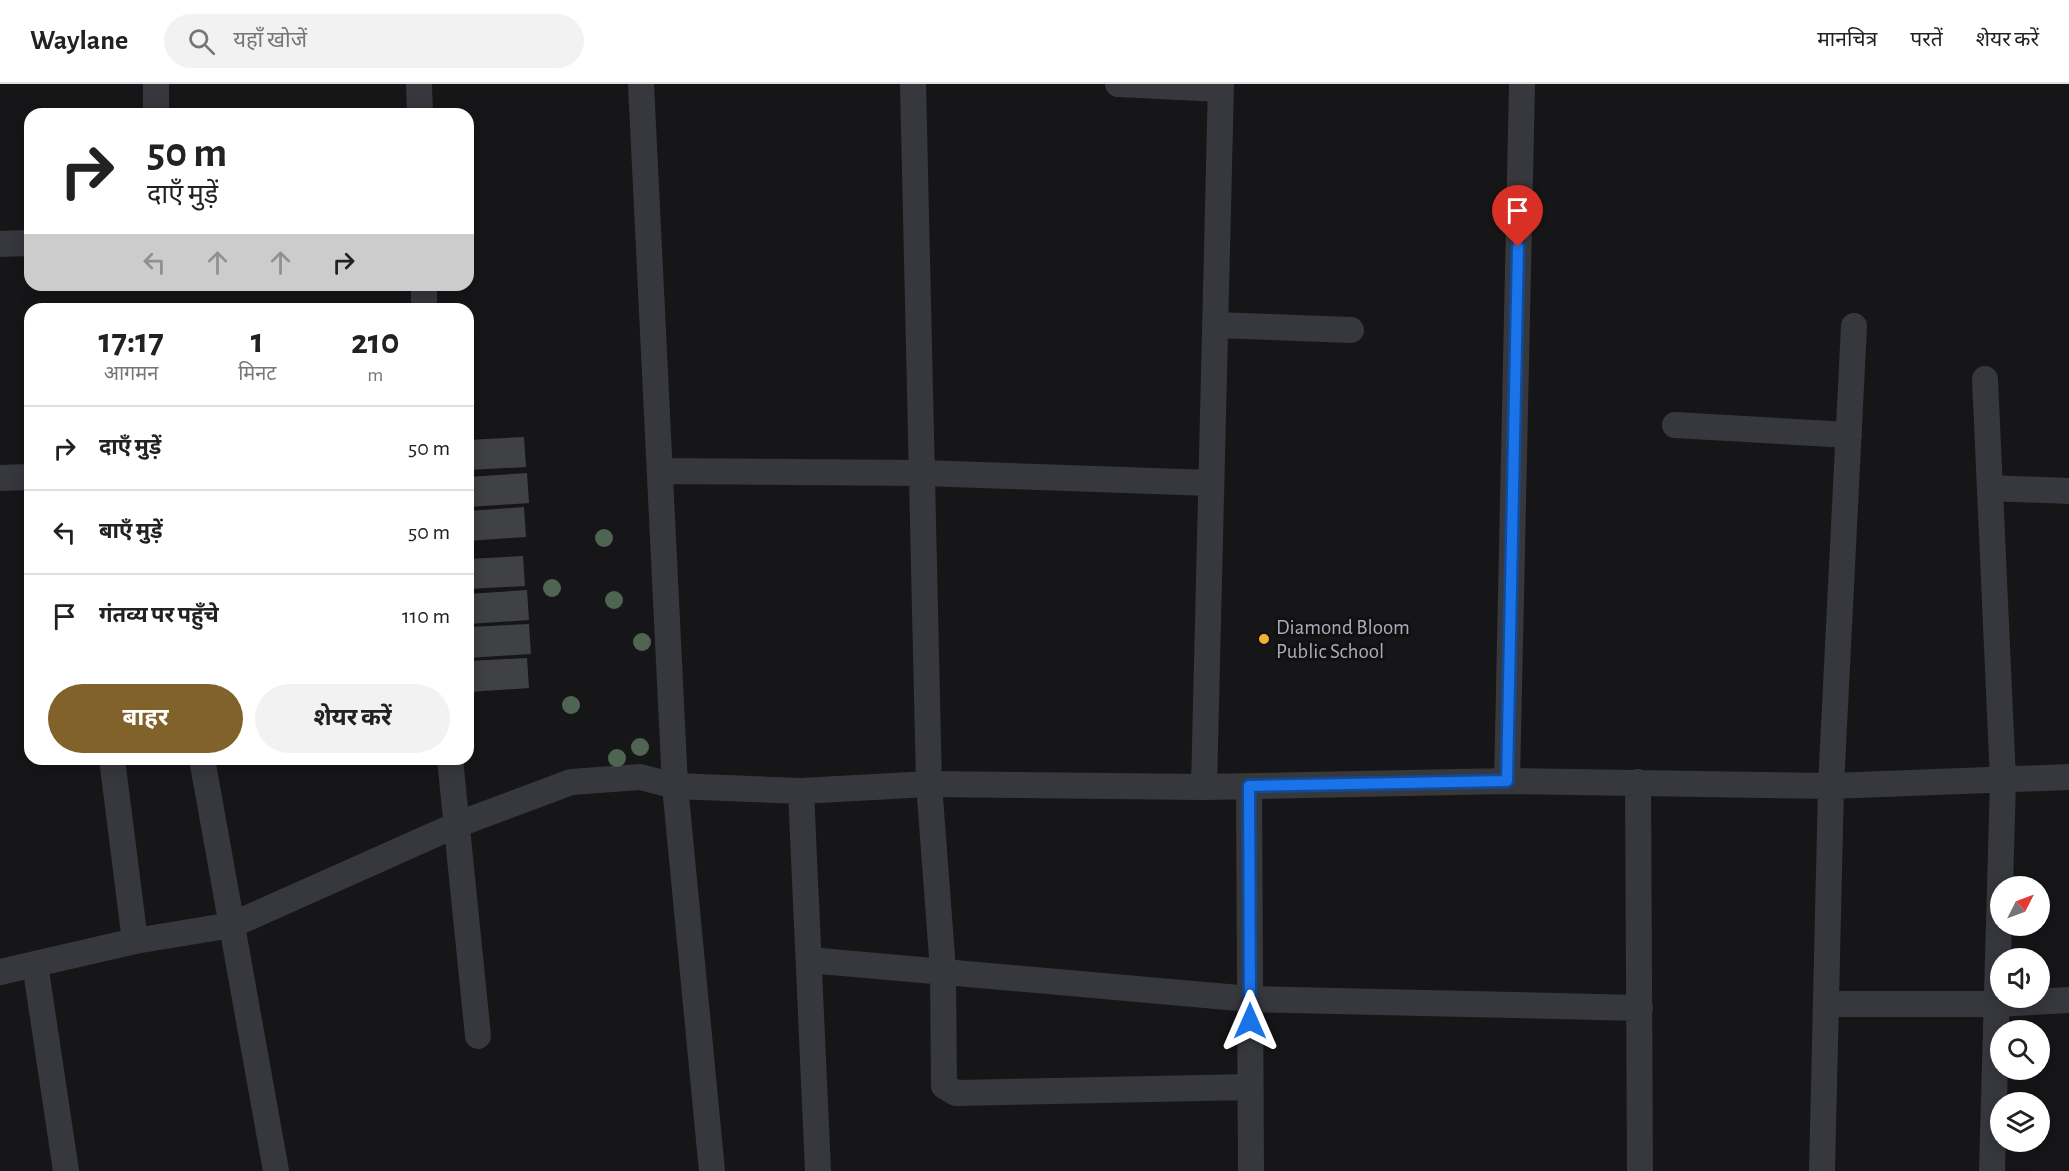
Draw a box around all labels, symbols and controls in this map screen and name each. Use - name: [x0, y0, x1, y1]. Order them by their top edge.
- search box: [164, 14, 584, 68]
- icon: search: [185, 25, 218, 58]
- text: Waylane: [30, 27, 128, 55]
- text: यहाँ खोजें: [233, 29, 307, 51]
- text: मानचित्र: [1817, 29, 1877, 50]
- text: परतें: [1910, 29, 1943, 50]
- text: शेयर करें: [1976, 29, 2039, 50]
- icon: right: [48, 132, 126, 210]
- text: 50 m: [147, 132, 227, 174]
- text: दाएँ मुड़ें: [147, 181, 218, 208]
- pin: [1492, 185, 1543, 247]
- icon: arrive: [1501, 194, 1534, 227]
- icon: left: [138, 246, 171, 279]
- icon: ahead: [201, 246, 234, 279]
- icon: ahead: [264, 246, 297, 279]
- icon: right: [327, 246, 360, 279]
- text: 17:17: [98, 323, 164, 359]
- text: 1: [251, 323, 264, 359]
- text: 210: [351, 324, 400, 360]
- text: आगमन: [104, 364, 158, 384]
- text: मिनट: [238, 364, 276, 384]
- text: m: [367, 365, 383, 385]
- icon: right: [48, 432, 81, 465]
- text: दाएँ मुड़ें: [99, 436, 161, 458]
- text: 50 m: [408, 437, 450, 459]
- icon: left: [48, 516, 81, 549]
- text: बाएँ मुड़ें: [99, 520, 163, 542]
- text: 50 m: [408, 521, 450, 543]
- icon: arrive: [48, 600, 81, 633]
- text: गंतव्य पर पहुँचे: [99, 604, 219, 626]
- text: 110 m: [402, 605, 450, 627]
- place label: Diamond Bloom Public School: [1276, 617, 1410, 662]
- marker: Diamond Bloom Public School: [1257, 632, 1271, 646]
- button: बाहर: [48, 684, 243, 753]
- button: शेयर करें: [255, 684, 450, 753]
- north arrow: [1990, 876, 2050, 936]
- map controls: [1990, 876, 2050, 1152]
- button: sound: [1990, 948, 2050, 1008]
- position arrow: [1218, 989, 1282, 1053]
- button: search: [1990, 1020, 2050, 1080]
- button: layers: [1990, 1092, 2050, 1152]

